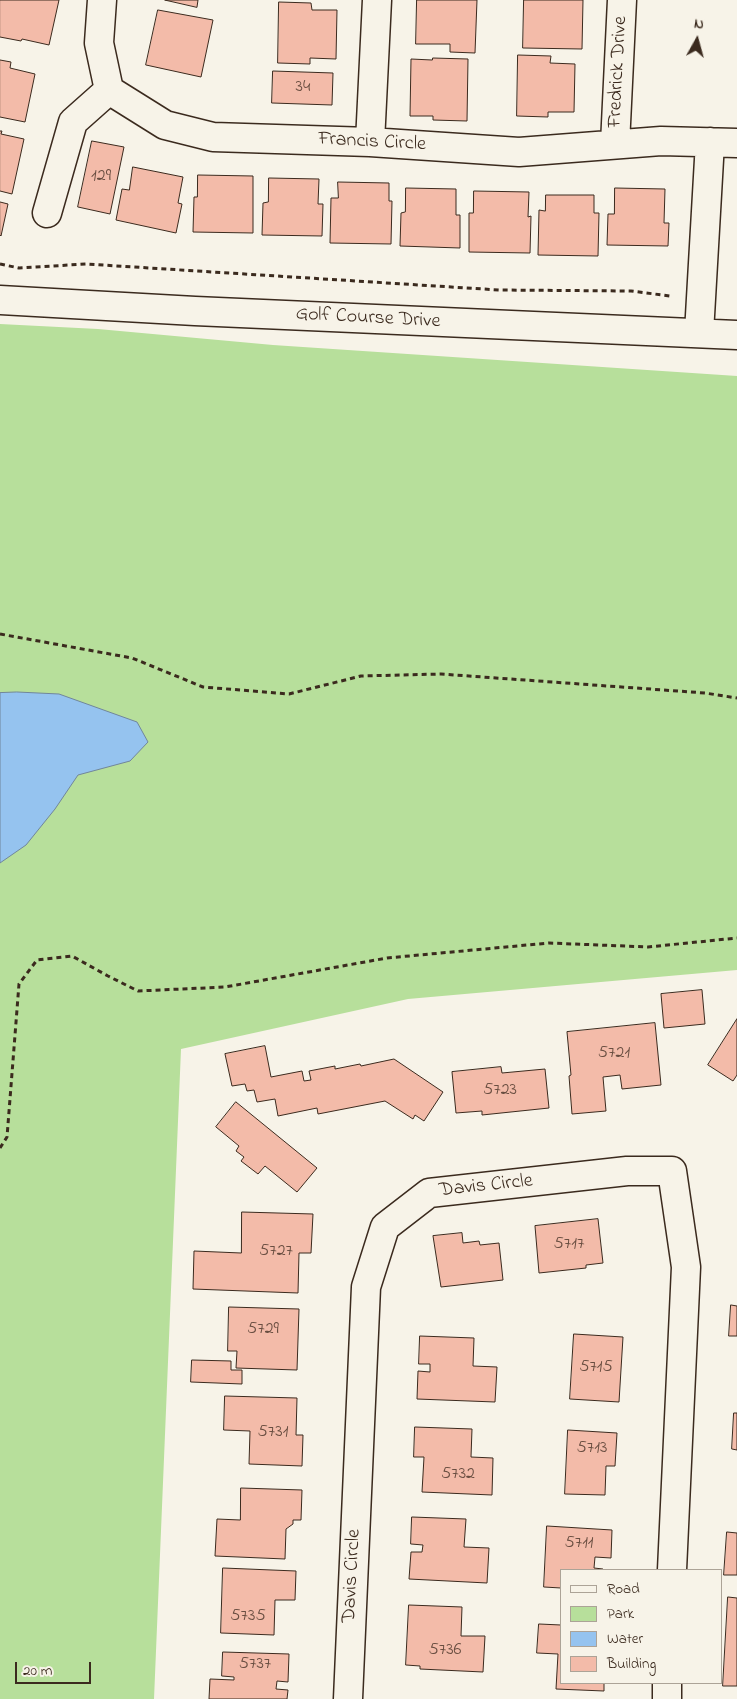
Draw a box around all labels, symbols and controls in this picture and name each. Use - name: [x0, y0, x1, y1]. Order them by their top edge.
- text: N: [693, 14, 705, 36]
- street label: Fredrick Drive: [604, 15, 634, 129]
- north arrow: [672, 15, 722, 65]
- house number: 34: [296, 77, 310, 99]
- street label: Francis Circle: [318, 128, 426, 158]
- house number: 129: [91, 166, 111, 188]
- street label: Golf Course Drive: [295, 303, 441, 335]
- house number: 5721: [598, 1043, 630, 1065]
- house number: 5723: [483, 1080, 517, 1102]
- street label: Davis Circle: [438, 1170, 534, 1204]
- house number: 5717: [554, 1234, 584, 1256]
- house number: 5727: [259, 1241, 293, 1263]
- house number: 5729: [247, 1319, 279, 1341]
- house number: 5715: [579, 1357, 613, 1379]
- house number: 5731: [258, 1422, 288, 1444]
- house number: 5713: [577, 1438, 607, 1460]
- house number: 5732: [441, 1464, 475, 1486]
- street label: Davis Circle: [339, 1528, 367, 1624]
- house number: 5711: [564, 1533, 594, 1555]
- legend: [560, 1569, 722, 1684]
- text: Road: [607, 1578, 640, 1600]
- text: Park: [607, 1603, 634, 1625]
- house number: 5735: [230, 1606, 266, 1628]
- text: Water: [607, 1628, 643, 1650]
- house number: 5736: [428, 1640, 462, 1662]
- scale bar: [18, 1652, 94, 1684]
- text: Building: [607, 1653, 656, 1675]
- house number: 5737: [239, 1654, 271, 1676]
- text: 20 m: [23, 1660, 52, 1682]

